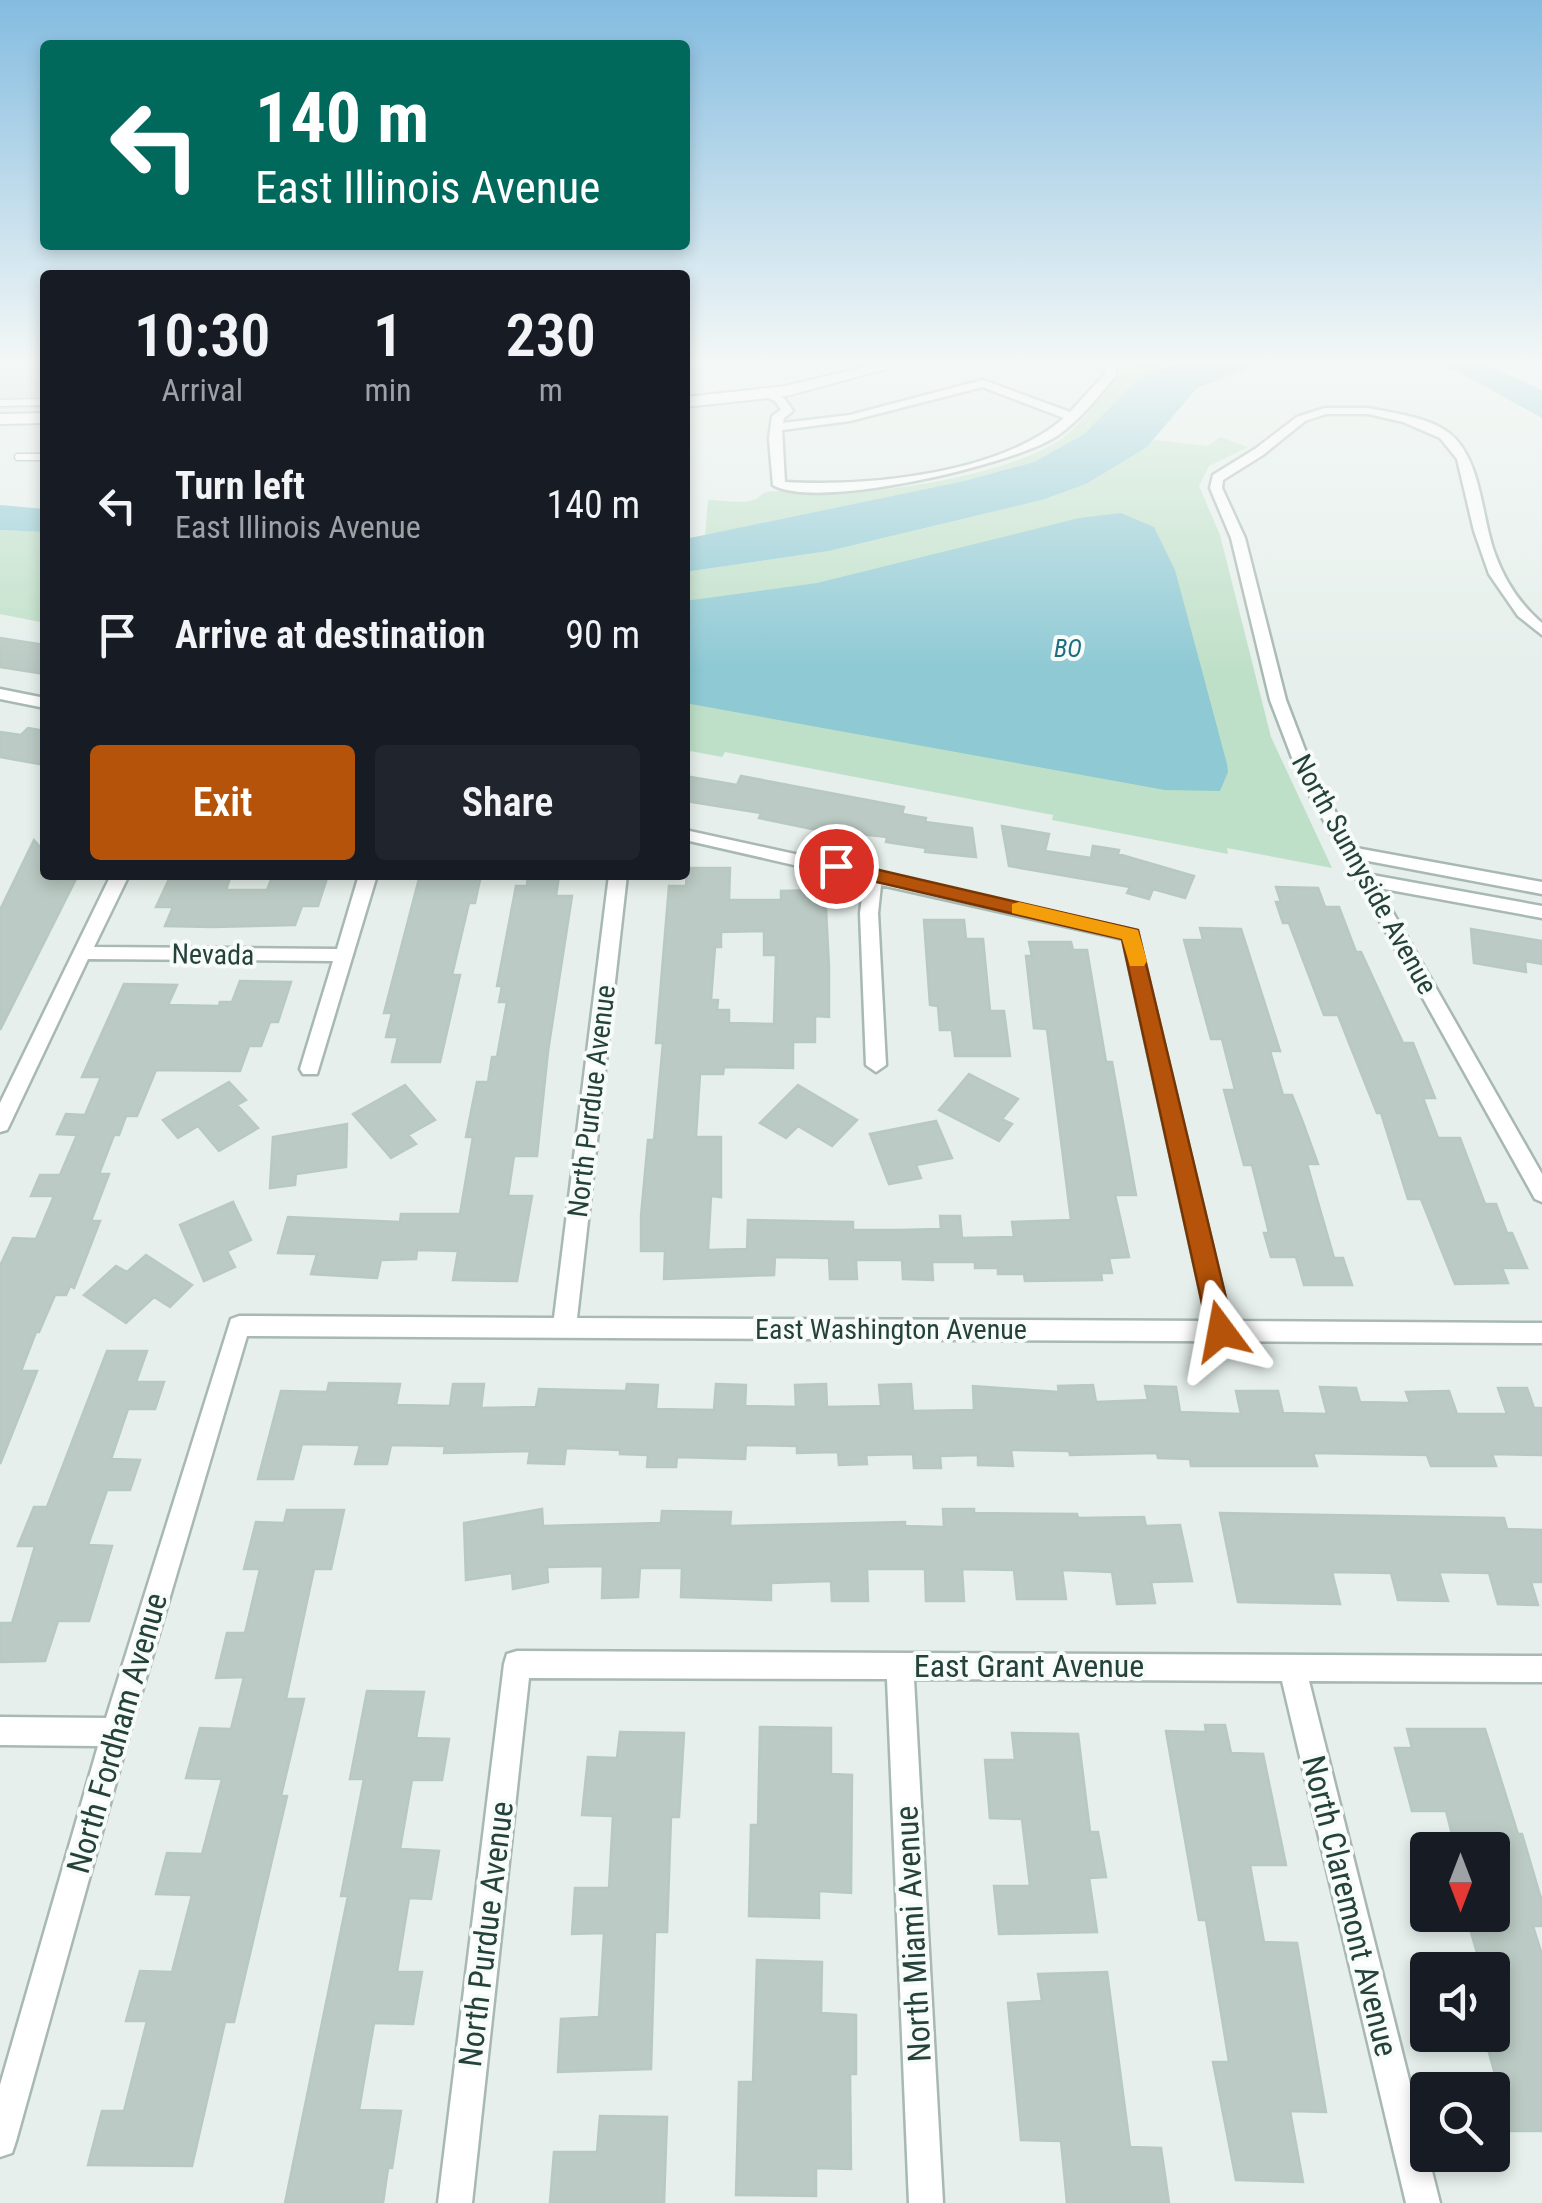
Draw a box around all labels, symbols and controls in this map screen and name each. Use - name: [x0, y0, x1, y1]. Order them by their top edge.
- text: 140 m: [255, 77, 429, 159]
- icon: left: [90, 80, 220, 210]
- text: East Illinois Avenue: [255, 161, 600, 214]
- text: 10:30: [134, 300, 271, 371]
- text: 1: [373, 300, 403, 371]
- text: 230: [505, 300, 596, 371]
- text: Arrival: [162, 371, 243, 409]
- text: min: [365, 371, 411, 409]
- text: m: [539, 371, 563, 409]
- text: Turn left: [175, 464, 305, 508]
- icon: left: [90, 478, 145, 533]
- text: 140 m: [546, 483, 640, 527]
- text: East Illinois Avenue: [175, 508, 421, 546]
- icon: arrive: [90, 608, 145, 663]
- text: Arrive at destination: [175, 613, 485, 657]
- text: 90 m: [565, 613, 640, 657]
- water label: BO: [1054, 634, 1082, 663]
- button: Exit: [90, 745, 355, 860]
- button: Share: [375, 745, 640, 860]
- street label: North Sunnyside Avenue: [1285, 749, 1444, 1000]
- pin: [794, 824, 879, 909]
- icon: arrive: [809, 839, 864, 894]
- street label: Nevada: [171, 937, 255, 972]
- street label: North Purdue Avenue: [561, 983, 622, 1219]
- position arrow: [1169, 1279, 1273, 1383]
- street label: East Washington Avenue: [755, 1313, 1027, 1346]
- street label: North Fordham Avenue: [59, 1589, 175, 1877]
- street label: East Grant Avenue: [914, 1647, 1144, 1685]
- street label: North Claremont Avenue: [1294, 1752, 1406, 2060]
- street label: North Purdue Avenue: [451, 1799, 521, 2069]
- street label: North Miami Avenue: [887, 1805, 939, 2063]
- north arrow: [1410, 1832, 1510, 1932]
- map controls: [1410, 1832, 1510, 2172]
- button: sound: [1410, 1952, 1510, 2052]
- button: search: [1410, 2072, 1510, 2172]

